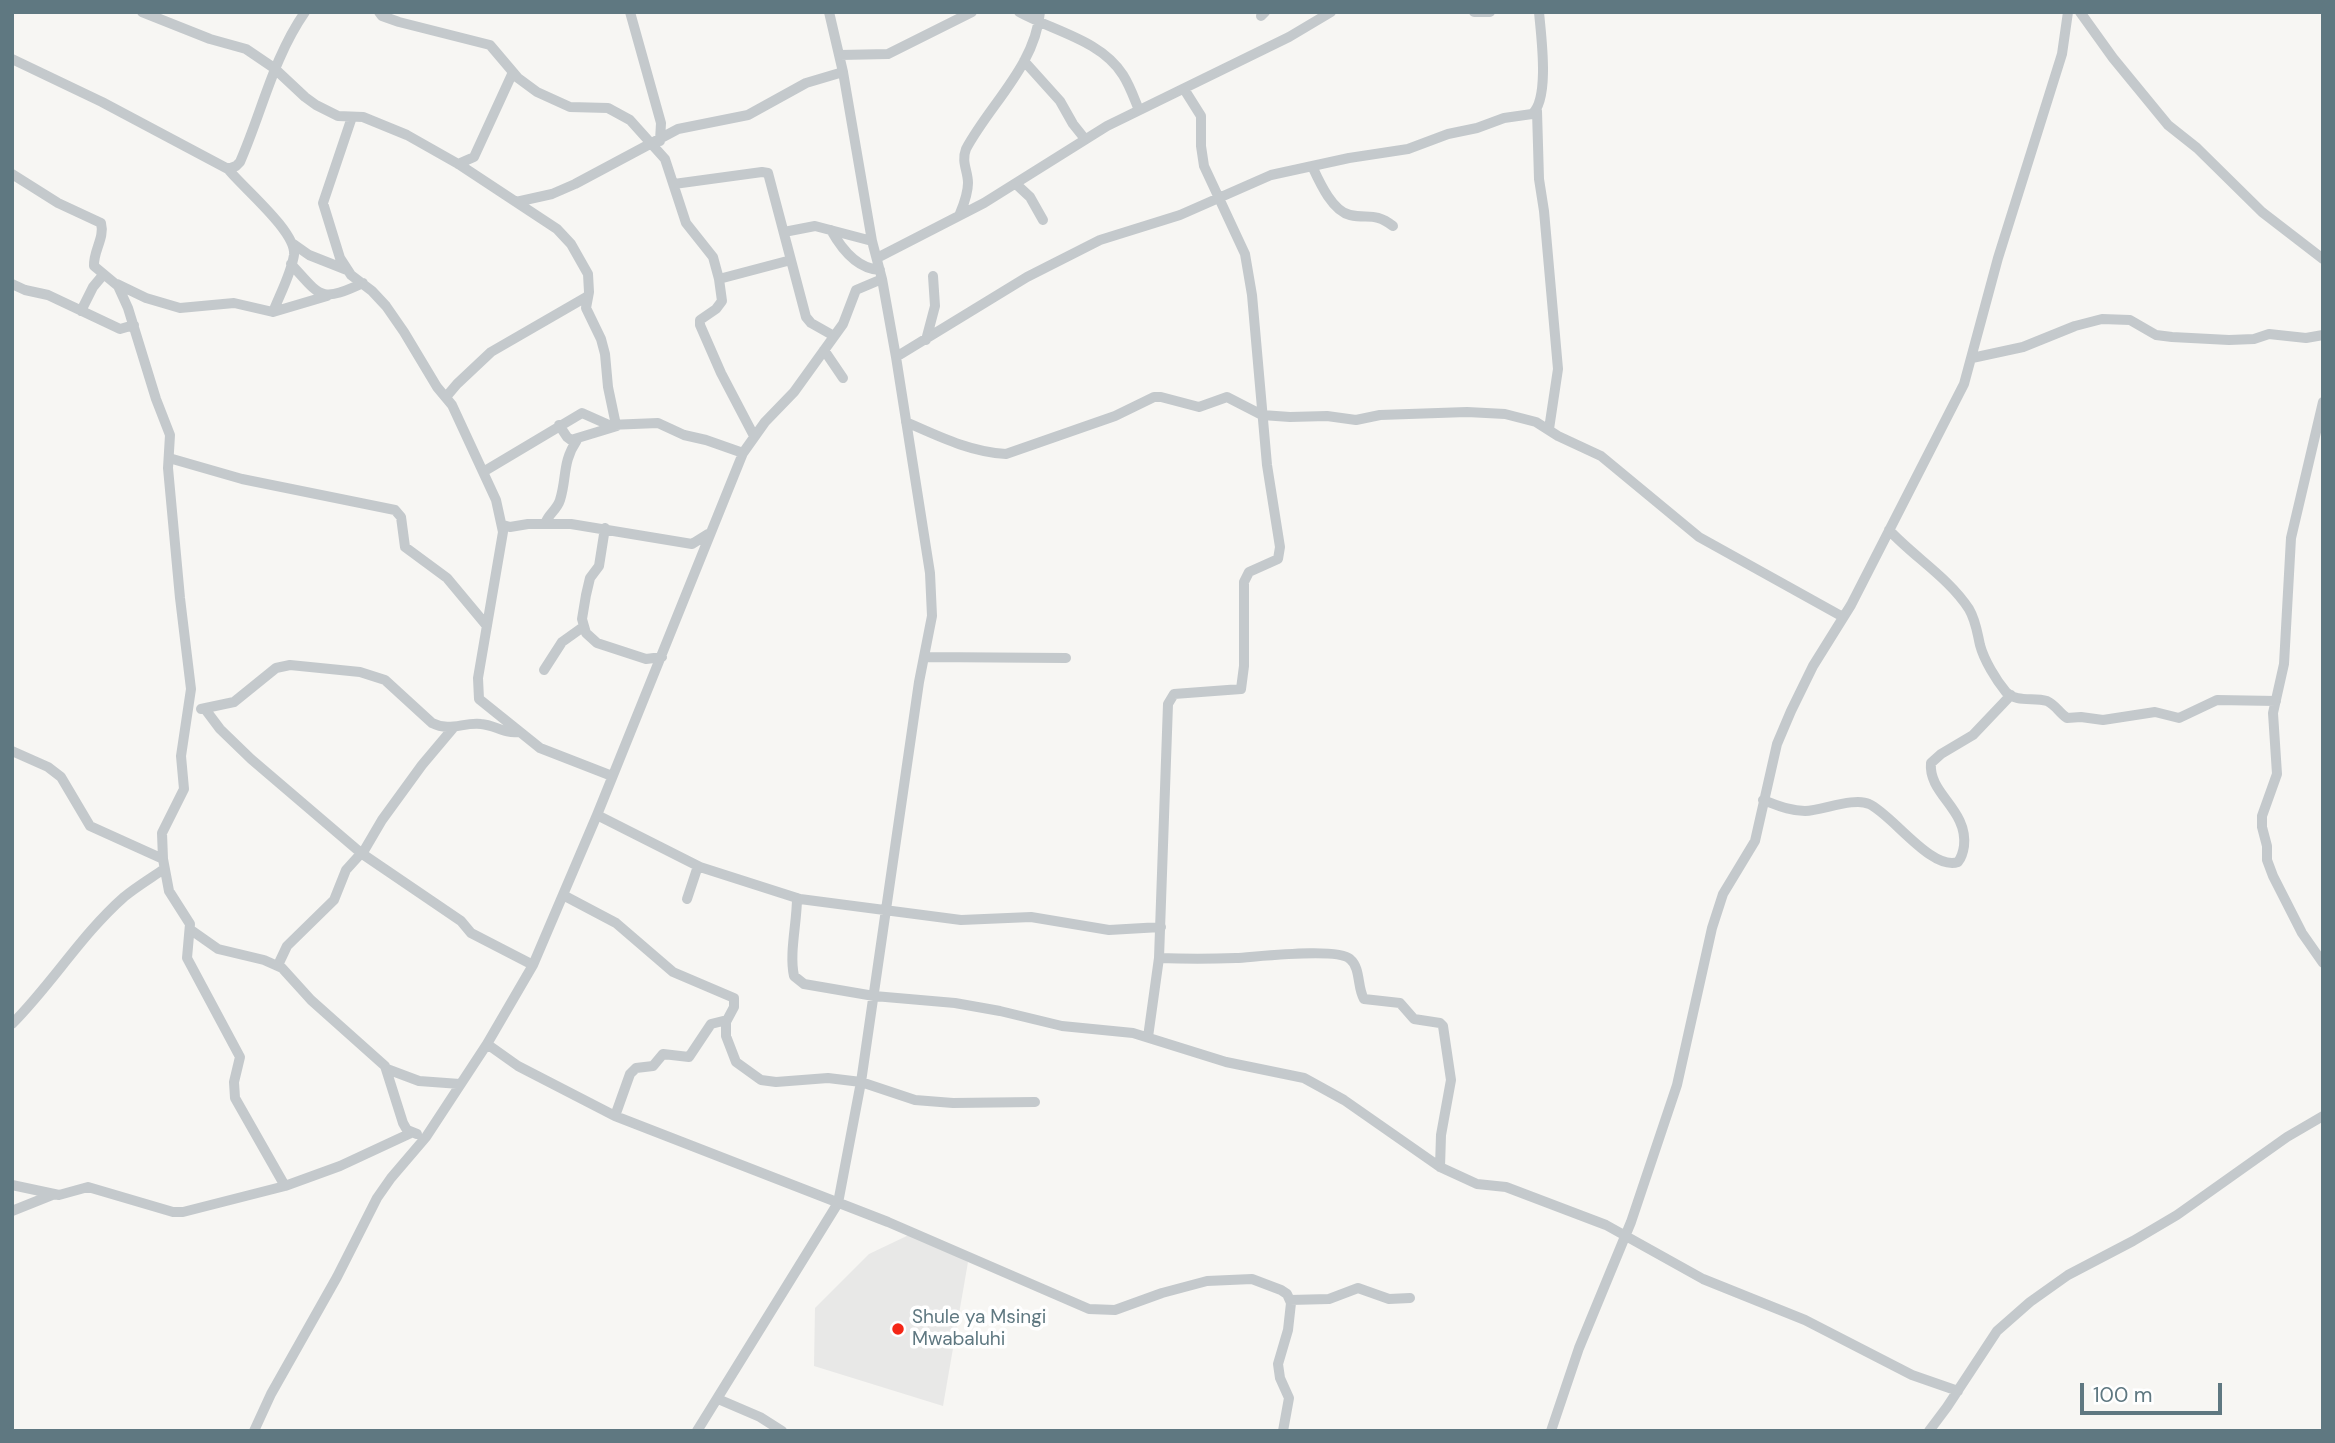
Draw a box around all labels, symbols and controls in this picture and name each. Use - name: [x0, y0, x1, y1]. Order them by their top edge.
- place label: Shule ya Msingi Mwabaluhi: [912, 1307, 1046, 1351]
- marker: Shule ya Msingi Mwabaluhi: [890, 1321, 906, 1337]
- scale bar: [2083, 1370, 2225, 1414]
- text: 100 m: [2093, 1381, 2153, 1409]

